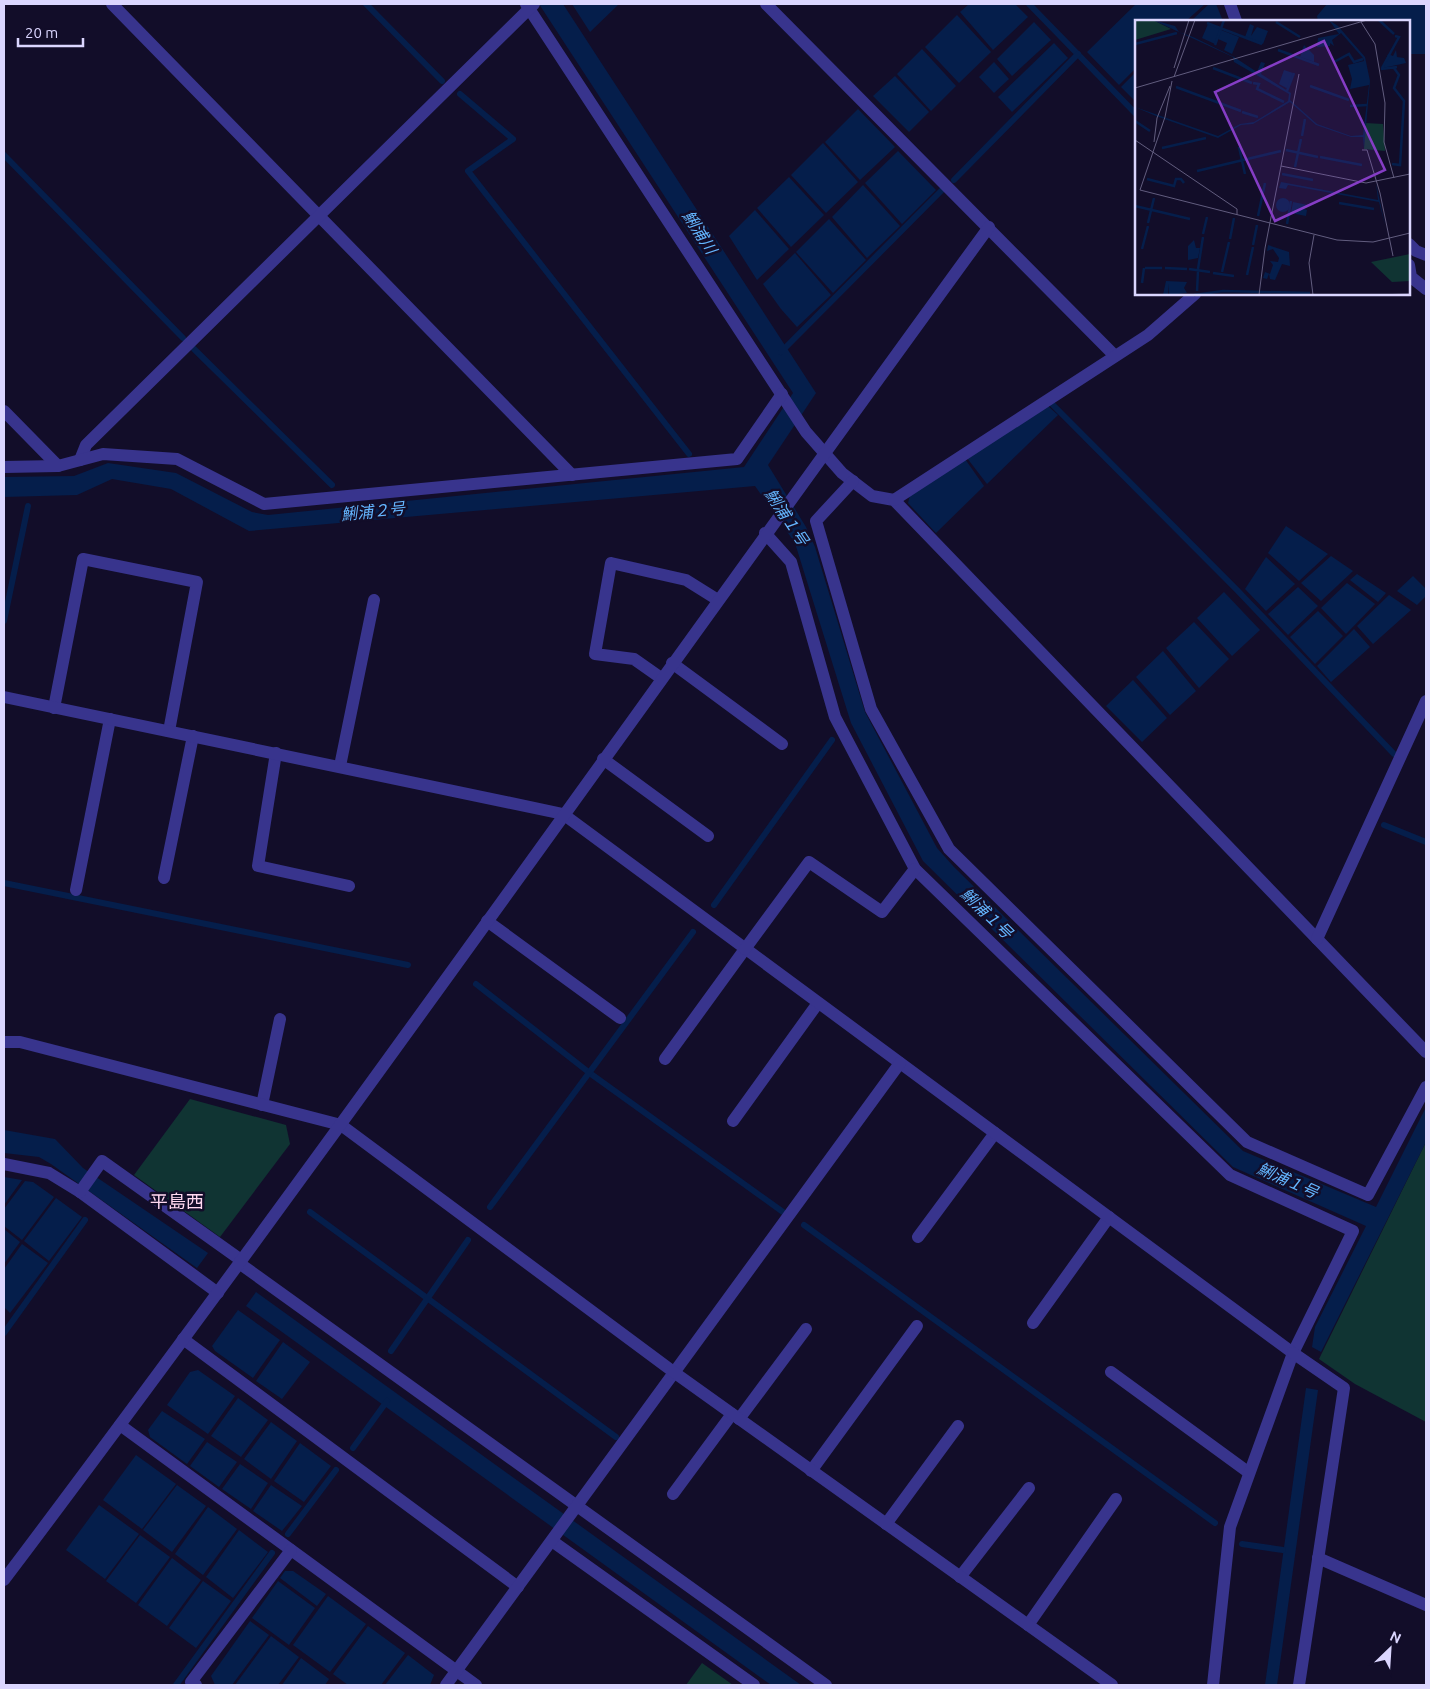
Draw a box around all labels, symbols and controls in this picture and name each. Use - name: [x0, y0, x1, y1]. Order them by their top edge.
- scale bar: [18, 15, 82, 47]
- inset map: [1135, 20, 1410, 295]
- text: 20 m: [25, 24, 58, 41]
- water label: 鯏浦川: [679, 207, 722, 259]
- water label: 鯏浦１号: [762, 485, 813, 549]
- water label: 鯏浦２号: [340, 499, 407, 523]
- water label: 鯏浦１号: [958, 884, 1017, 942]
- water label: 鯏浦１号: [1255, 1159, 1322, 1202]
- district label: 平島西: [150, 1191, 204, 1211]
- north arrow: [1365, 1624, 1415, 1674]
- text: N: [1387, 1628, 1404, 1647]

